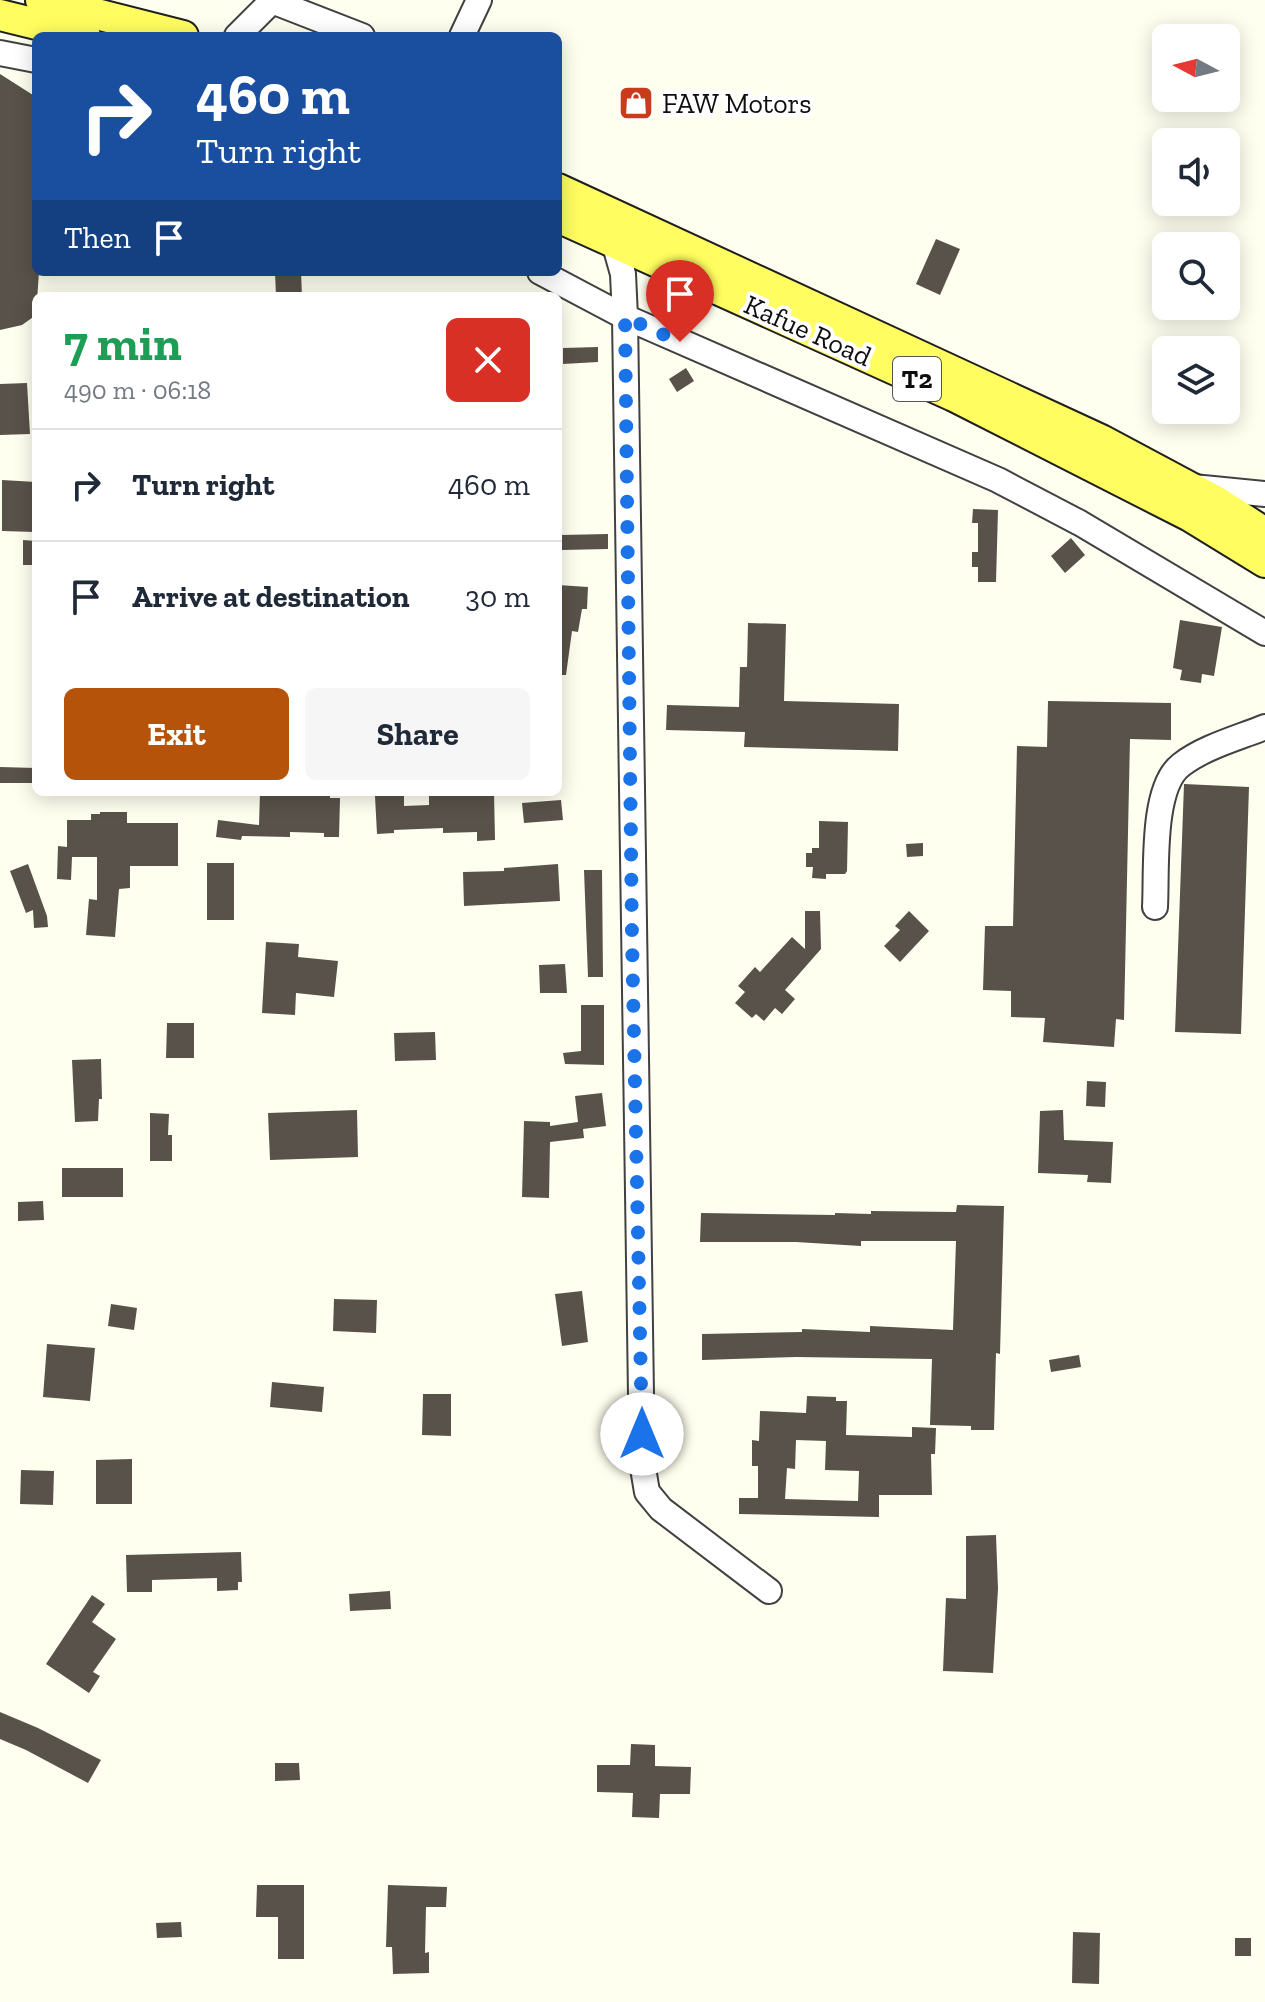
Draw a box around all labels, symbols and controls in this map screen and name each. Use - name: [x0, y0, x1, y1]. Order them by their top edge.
- north arrow: [1152, 24, 1240, 112]
- map controls: [1152, 24, 1240, 424]
- text: 460 m: [196, 61, 350, 128]
- icon: right: [64, 64, 168, 168]
- shop icon: FAW Motors: [617, 84, 655, 122]
- place label: FAW Motors: [662, 87, 812, 120]
- button: sound: [1152, 128, 1240, 216]
- text: Turn right: [196, 129, 361, 172]
- icon: arrive: [147, 216, 191, 260]
- text: Then: [64, 220, 131, 256]
- button: search: [1152, 232, 1240, 320]
- pin: [646, 260, 714, 342]
- icon: arrive: [658, 272, 702, 316]
- street label: Kafue Road: [739, 288, 877, 373]
- text: 7 min: [64, 315, 182, 372]
- button: close: [446, 318, 530, 402]
- button: layers: [1152, 336, 1240, 424]
- road number: T2: [893, 357, 941, 401]
- text: 490 m · 06:18: [64, 374, 211, 406]
- icon: right: [64, 463, 108, 507]
- text: Turn right: [132, 467, 274, 503]
- text: 460 m: [448, 467, 530, 503]
- icon: arrive: [64, 575, 108, 619]
- text: Arrive at destination: [132, 579, 409, 615]
- text: 30 m: [465, 579, 530, 615]
- button: Exit: [64, 688, 289, 780]
- button: Share: [305, 688, 530, 780]
- position arrow: [600, 1392, 684, 1476]

